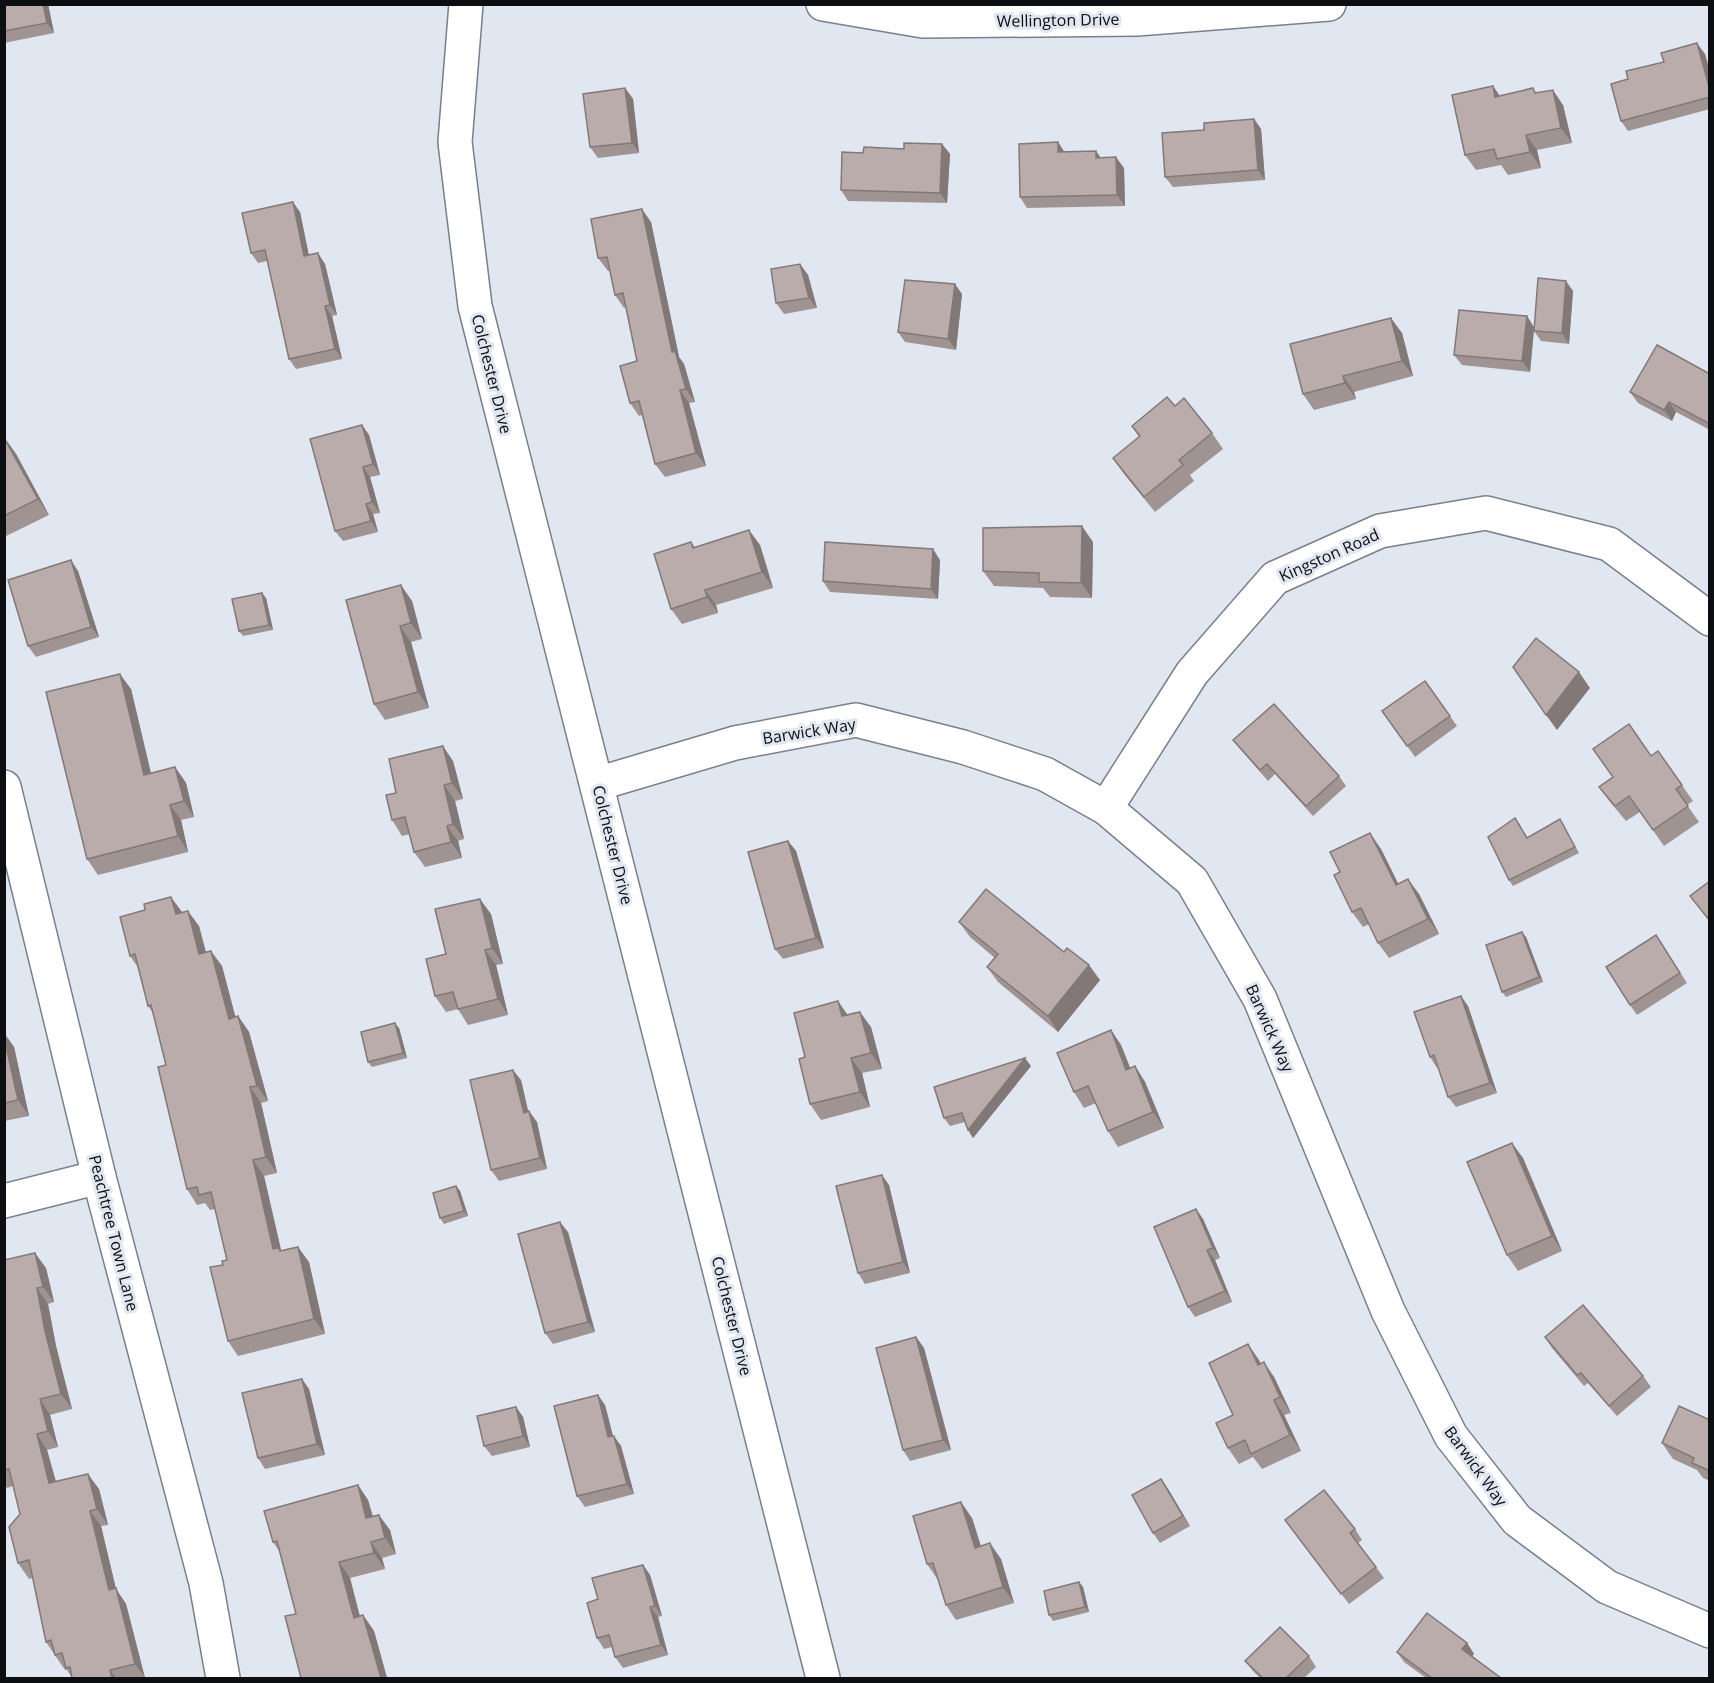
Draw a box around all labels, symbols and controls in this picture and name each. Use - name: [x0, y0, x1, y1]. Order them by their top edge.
- street label: Wellington Drive: [996, 8, 1120, 32]
- street label: Colchester Drive: [467, 312, 517, 436]
- street label: Kingston Road: [1275, 523, 1383, 587]
- street label: Barwick Way: [761, 713, 858, 749]
- street label: Colchester Drive: [588, 783, 638, 907]
- street label: Barwick Way: [1241, 981, 1300, 1076]
- street label: Peachtree Town Lane: [84, 1153, 144, 1313]
- street label: Colchester Drive: [707, 1254, 757, 1378]
- street label: Barwick Way: [1439, 1421, 1513, 1511]

